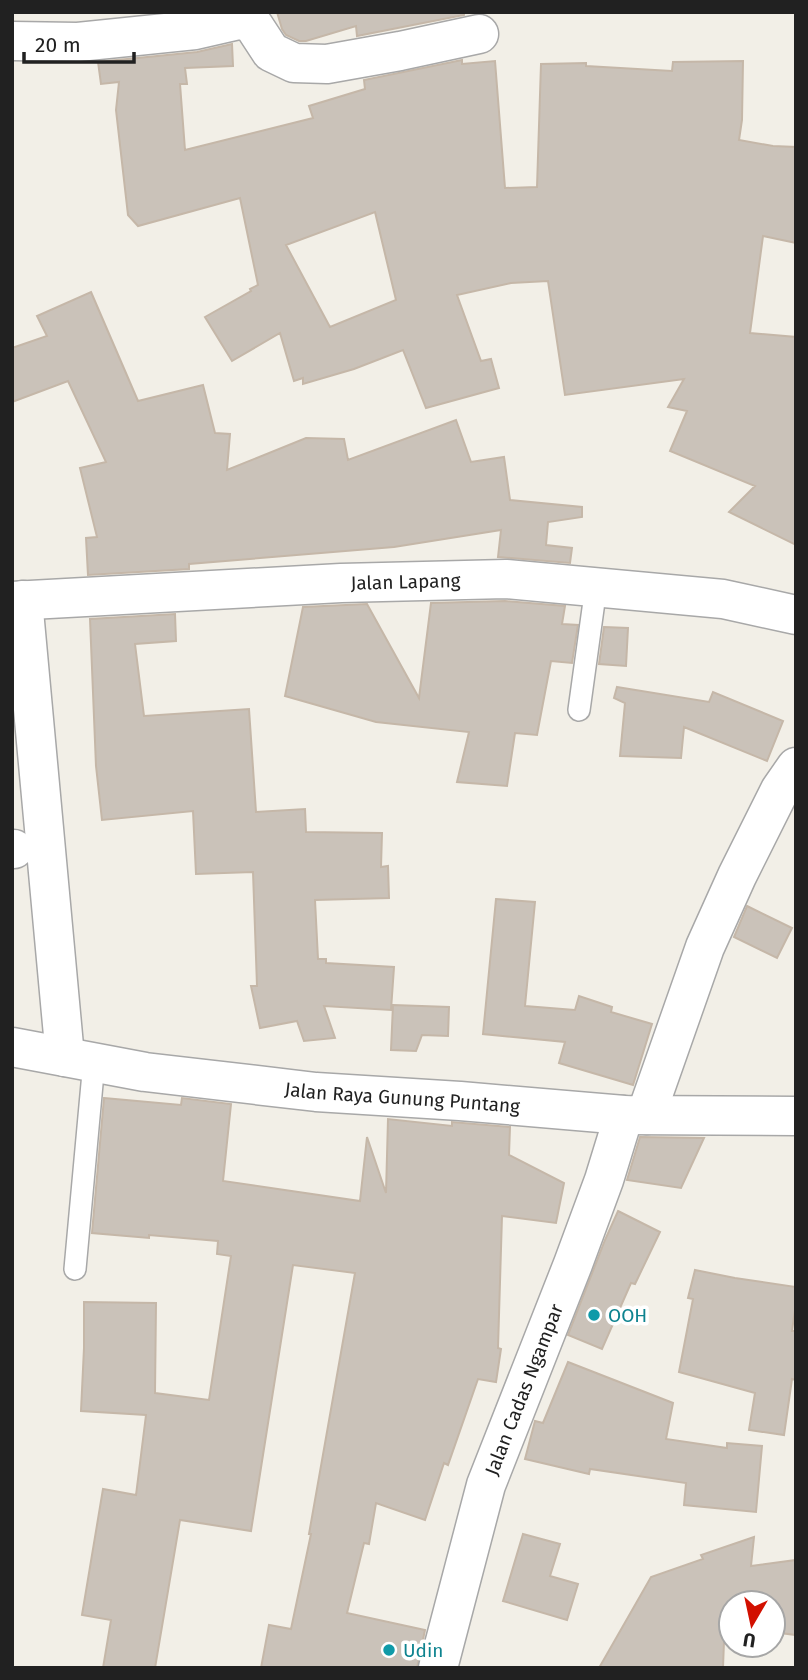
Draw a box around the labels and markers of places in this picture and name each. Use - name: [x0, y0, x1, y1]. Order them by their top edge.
- place label: OOH: [608, 1304, 647, 1327]
- marker: OOH: [586, 1307, 602, 1323]
- place label: Udin: [403, 1639, 443, 1662]
- marker: Udin: [381, 1642, 397, 1658]

